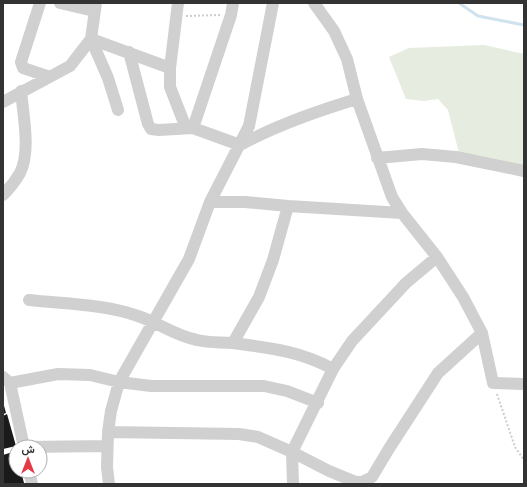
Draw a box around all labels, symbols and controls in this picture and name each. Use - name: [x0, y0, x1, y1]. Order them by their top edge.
- north arrow: [8, 439, 48, 479]
- text: ش: [21, 443, 35, 456]

